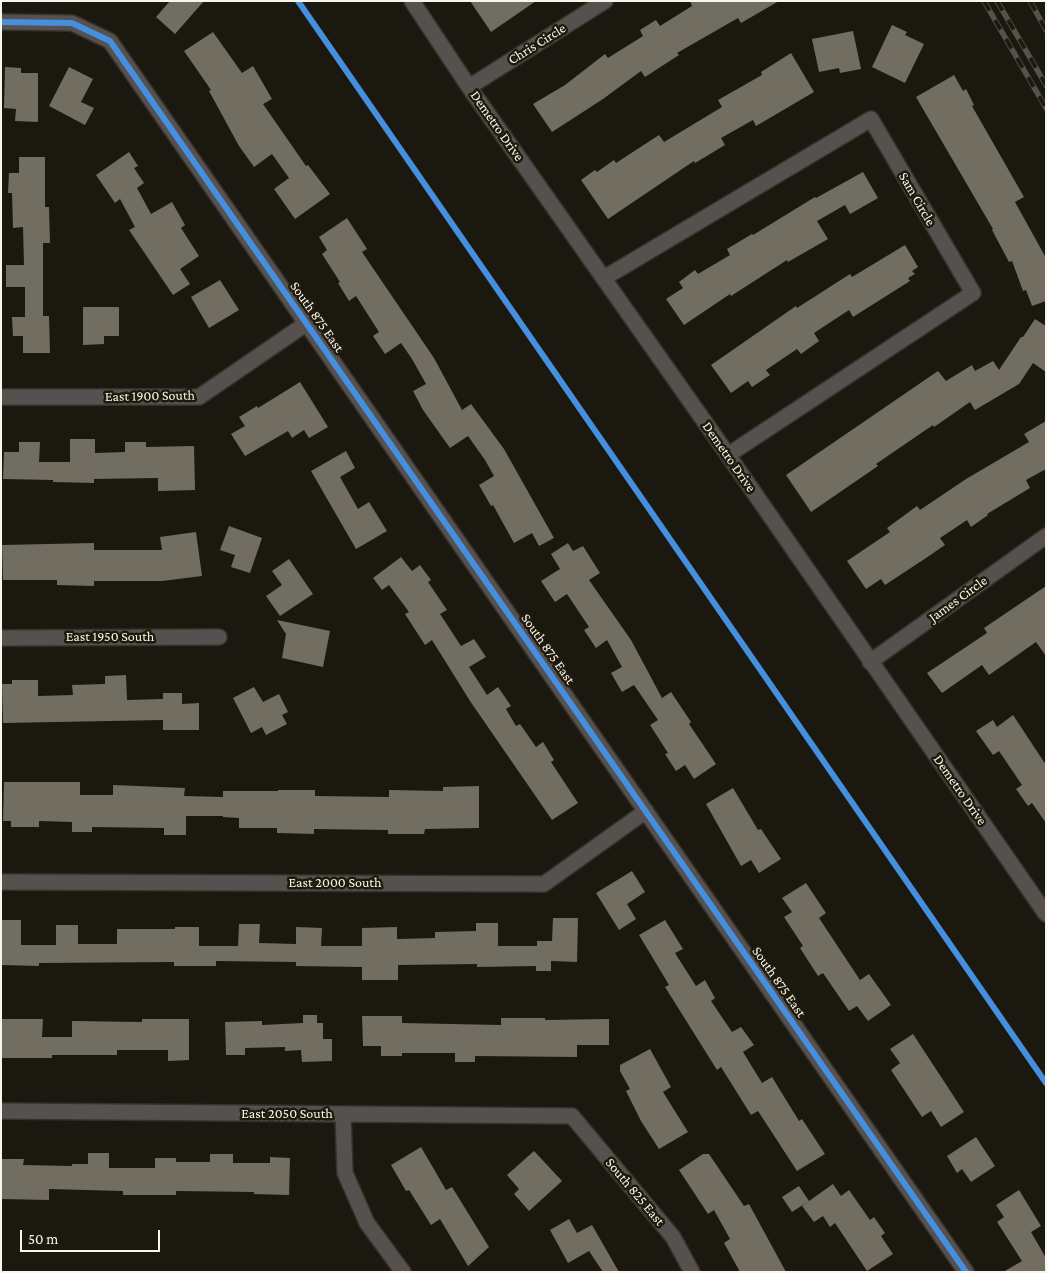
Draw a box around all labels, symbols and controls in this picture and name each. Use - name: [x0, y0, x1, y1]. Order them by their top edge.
- street label: Chris Circle: [505, 20, 569, 68]
- street label: Demetro Drive: [467, 88, 527, 164]
- street label: Sam Circle: [895, 169, 939, 229]
- street label: South 875 East: [286, 278, 348, 356]
- street label: East 1900 South: [105, 387, 195, 405]
- street label: Demetro Drive: [699, 419, 759, 495]
- street label: James Circle: [925, 572, 991, 626]
- street label: South 875 East: [517, 610, 579, 688]
- street label: East 1950 South: [66, 629, 154, 645]
- street label: Demetro Drive: [930, 752, 990, 828]
- street label: East 2000 South: [289, 875, 381, 891]
- street label: South 875 East: [748, 943, 810, 1021]
- street label: East 2050 South: [241, 1106, 333, 1122]
- street label: South 825 East: [602, 1155, 668, 1229]
- scale bar: [22, 1220, 162, 1252]
- text: 50 m: [28, 1231, 58, 1247]

